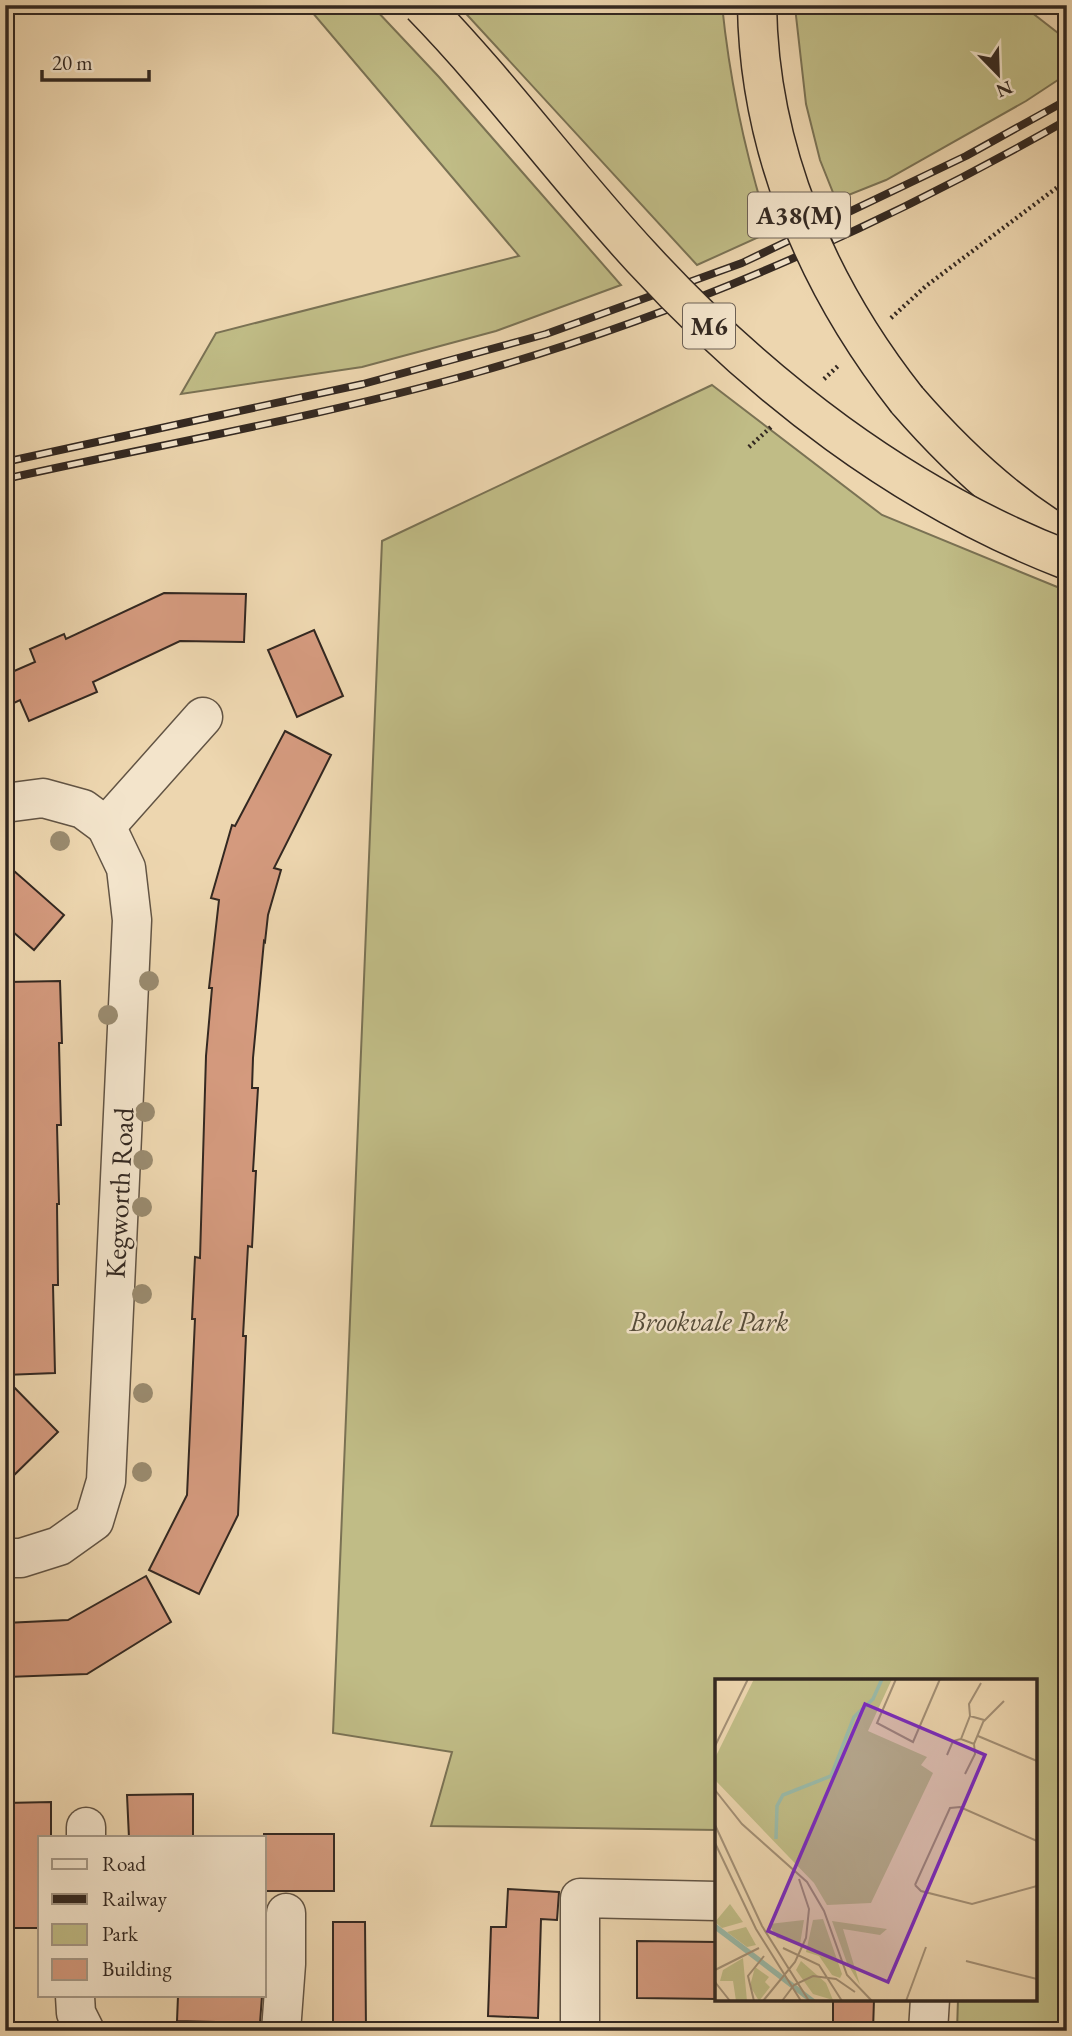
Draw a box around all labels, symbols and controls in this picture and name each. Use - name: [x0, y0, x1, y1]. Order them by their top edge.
- scale bar: [42, 38, 149, 82]
- north arrow: [964, 38, 1034, 108]
- text: 20 m: [52, 49, 93, 76]
- text: N: [992, 75, 1016, 104]
- road number: A38(M): [748, 192, 850, 238]
- road number: M6: [683, 304, 735, 348]
- street label: Kegworth Road: [97, 1106, 142, 1279]
- park label: Brookvale Park: [628, 1303, 789, 1339]
- inset map: [715, 1679, 1037, 2001]
- legend: [38, 1836, 266, 1997]
- text: Road: [102, 1850, 146, 1877]
- text: Railway: [102, 1885, 168, 1912]
- text: Park: [102, 1920, 139, 1947]
- text: Building: [102, 1955, 172, 1982]

